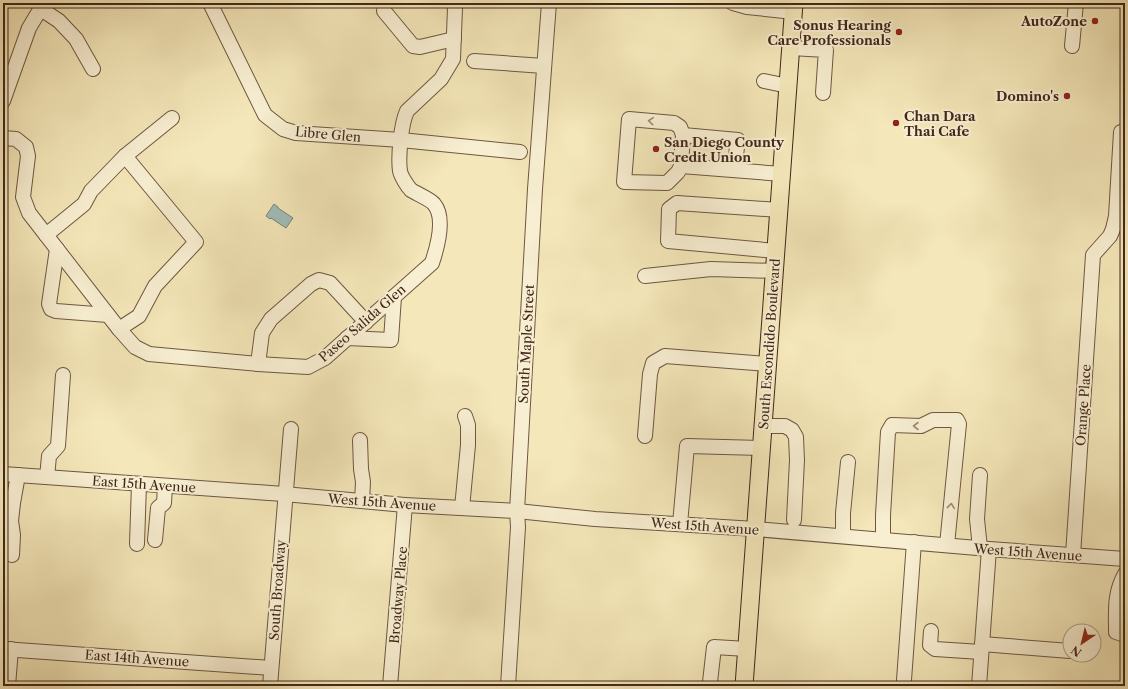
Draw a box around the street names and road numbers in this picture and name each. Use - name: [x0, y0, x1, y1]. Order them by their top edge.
- street label: Libre Glen: [294, 123, 362, 145]
- street label: South Escondido Boulevard: [755, 258, 783, 430]
- street label: Paseo Salida Glen: [315, 281, 409, 365]
- street label: South Maple Street: [515, 284, 537, 404]
- street label: Orange Place: [1072, 363, 1094, 447]
- street label: East 15th Avenue: [92, 472, 196, 496]
- street label: West 15th Avenue: [326, 490, 437, 514]
- street label: West 15th Avenue: [649, 514, 760, 538]
- street label: South Broadway: [265, 538, 289, 641]
- street label: West 15th Avenue: [972, 540, 1083, 564]
- street label: Broadway Place: [386, 546, 410, 644]
- street label: East 14th Avenue: [84, 646, 190, 670]

